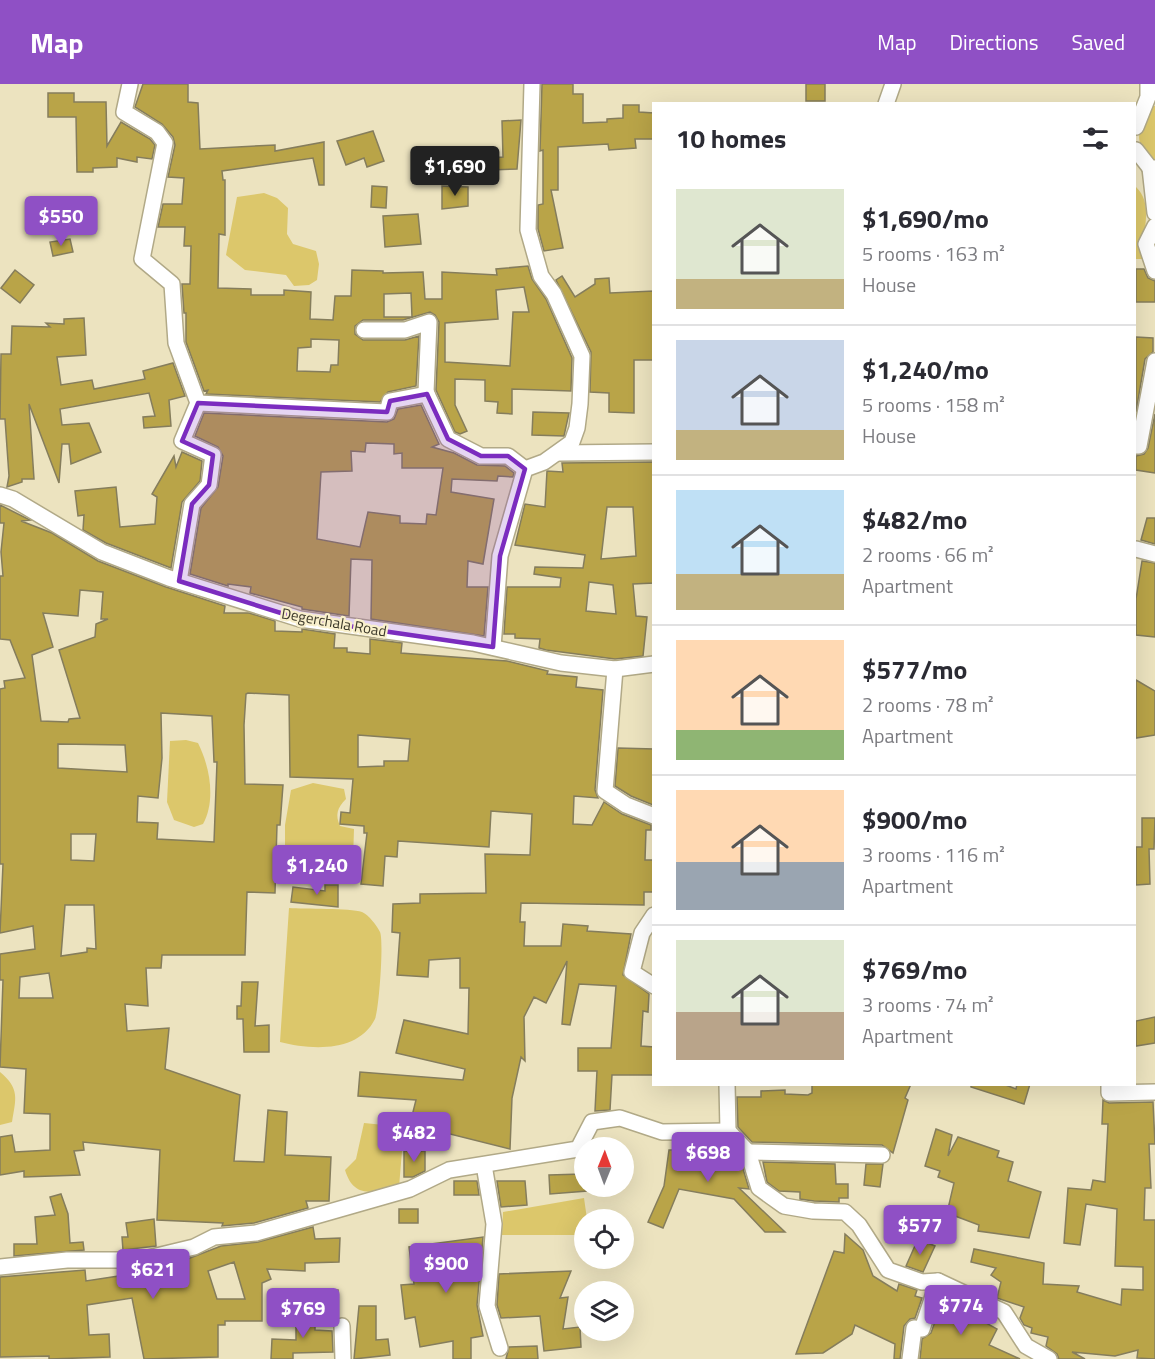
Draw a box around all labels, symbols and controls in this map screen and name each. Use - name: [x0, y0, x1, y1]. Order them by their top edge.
- text: Map: [30, 21, 84, 64]
- text: Map: [877, 26, 917, 58]
- text: Directions: [950, 26, 1039, 58]
- text: Saved: [1072, 26, 1125, 58]
- text: 10 homes: [676, 119, 786, 158]
- icon: filters: [1079, 122, 1112, 155]
- pin: $1,690: [406, 146, 504, 197]
- text: $1,690: [424, 150, 486, 181]
- pin: $550: [25, 196, 97, 247]
- text: $1,690/mo: [862, 199, 989, 238]
- text: $550: [39, 200, 83, 231]
- icon: home: [724, 213, 796, 285]
- text: 5 rooms · 163 m²: [862, 238, 1005, 269]
- text: House: [862, 269, 916, 300]
- text: $1,240/mo: [862, 350, 989, 389]
- icon: home: [724, 364, 796, 436]
- text: 5 rooms · 158 m²: [862, 389, 1005, 420]
- text: House: [862, 420, 916, 451]
- text: $482/mo: [862, 500, 967, 539]
- icon: home: [724, 514, 796, 586]
- text: 2 rooms · 66 m²: [862, 539, 994, 570]
- text: Apartment: [862, 570, 953, 601]
- street label: Degerchala Road: [280, 601, 388, 643]
- text: $577/mo: [862, 650, 967, 689]
- icon: home: [724, 664, 796, 736]
- text: 2 rooms · 78 m²: [862, 689, 994, 720]
- text: Apartment: [862, 720, 953, 751]
- text: $900/mo: [862, 800, 967, 839]
- icon: home: [724, 814, 796, 886]
- text: 3 rooms · 116 m²: [862, 839, 1005, 870]
- pin: $1,240: [268, 845, 366, 896]
- text: $1,240: [286, 849, 348, 880]
- text: Apartment: [862, 870, 953, 901]
- text: $769/mo: [862, 950, 967, 989]
- icon: home: [724, 964, 796, 1036]
- text: 3 rooms · 74 m²: [862, 989, 994, 1020]
- text: Apartment: [862, 1020, 953, 1051]
- pin: $482: [378, 1112, 450, 1163]
- text: $482: [392, 1116, 436, 1147]
- pin: $698: [672, 1132, 744, 1183]
- text: $698: [686, 1136, 730, 1167]
- north arrow: [574, 1137, 634, 1197]
- map controls: [574, 1137, 634, 1341]
- pin: $577: [884, 1205, 956, 1256]
- button: locate: [574, 1209, 634, 1269]
- text: $577: [898, 1209, 942, 1240]
- pin: $900: [410, 1243, 482, 1294]
- text: $900: [424, 1247, 468, 1278]
- pin: $621: [117, 1249, 189, 1300]
- text: $621: [131, 1253, 175, 1284]
- button: layers: [574, 1281, 634, 1341]
- pin: $774: [925, 1285, 997, 1336]
- pin: $769: [267, 1288, 339, 1339]
- text: $774: [939, 1289, 983, 1320]
- text: $769: [281, 1292, 325, 1323]

